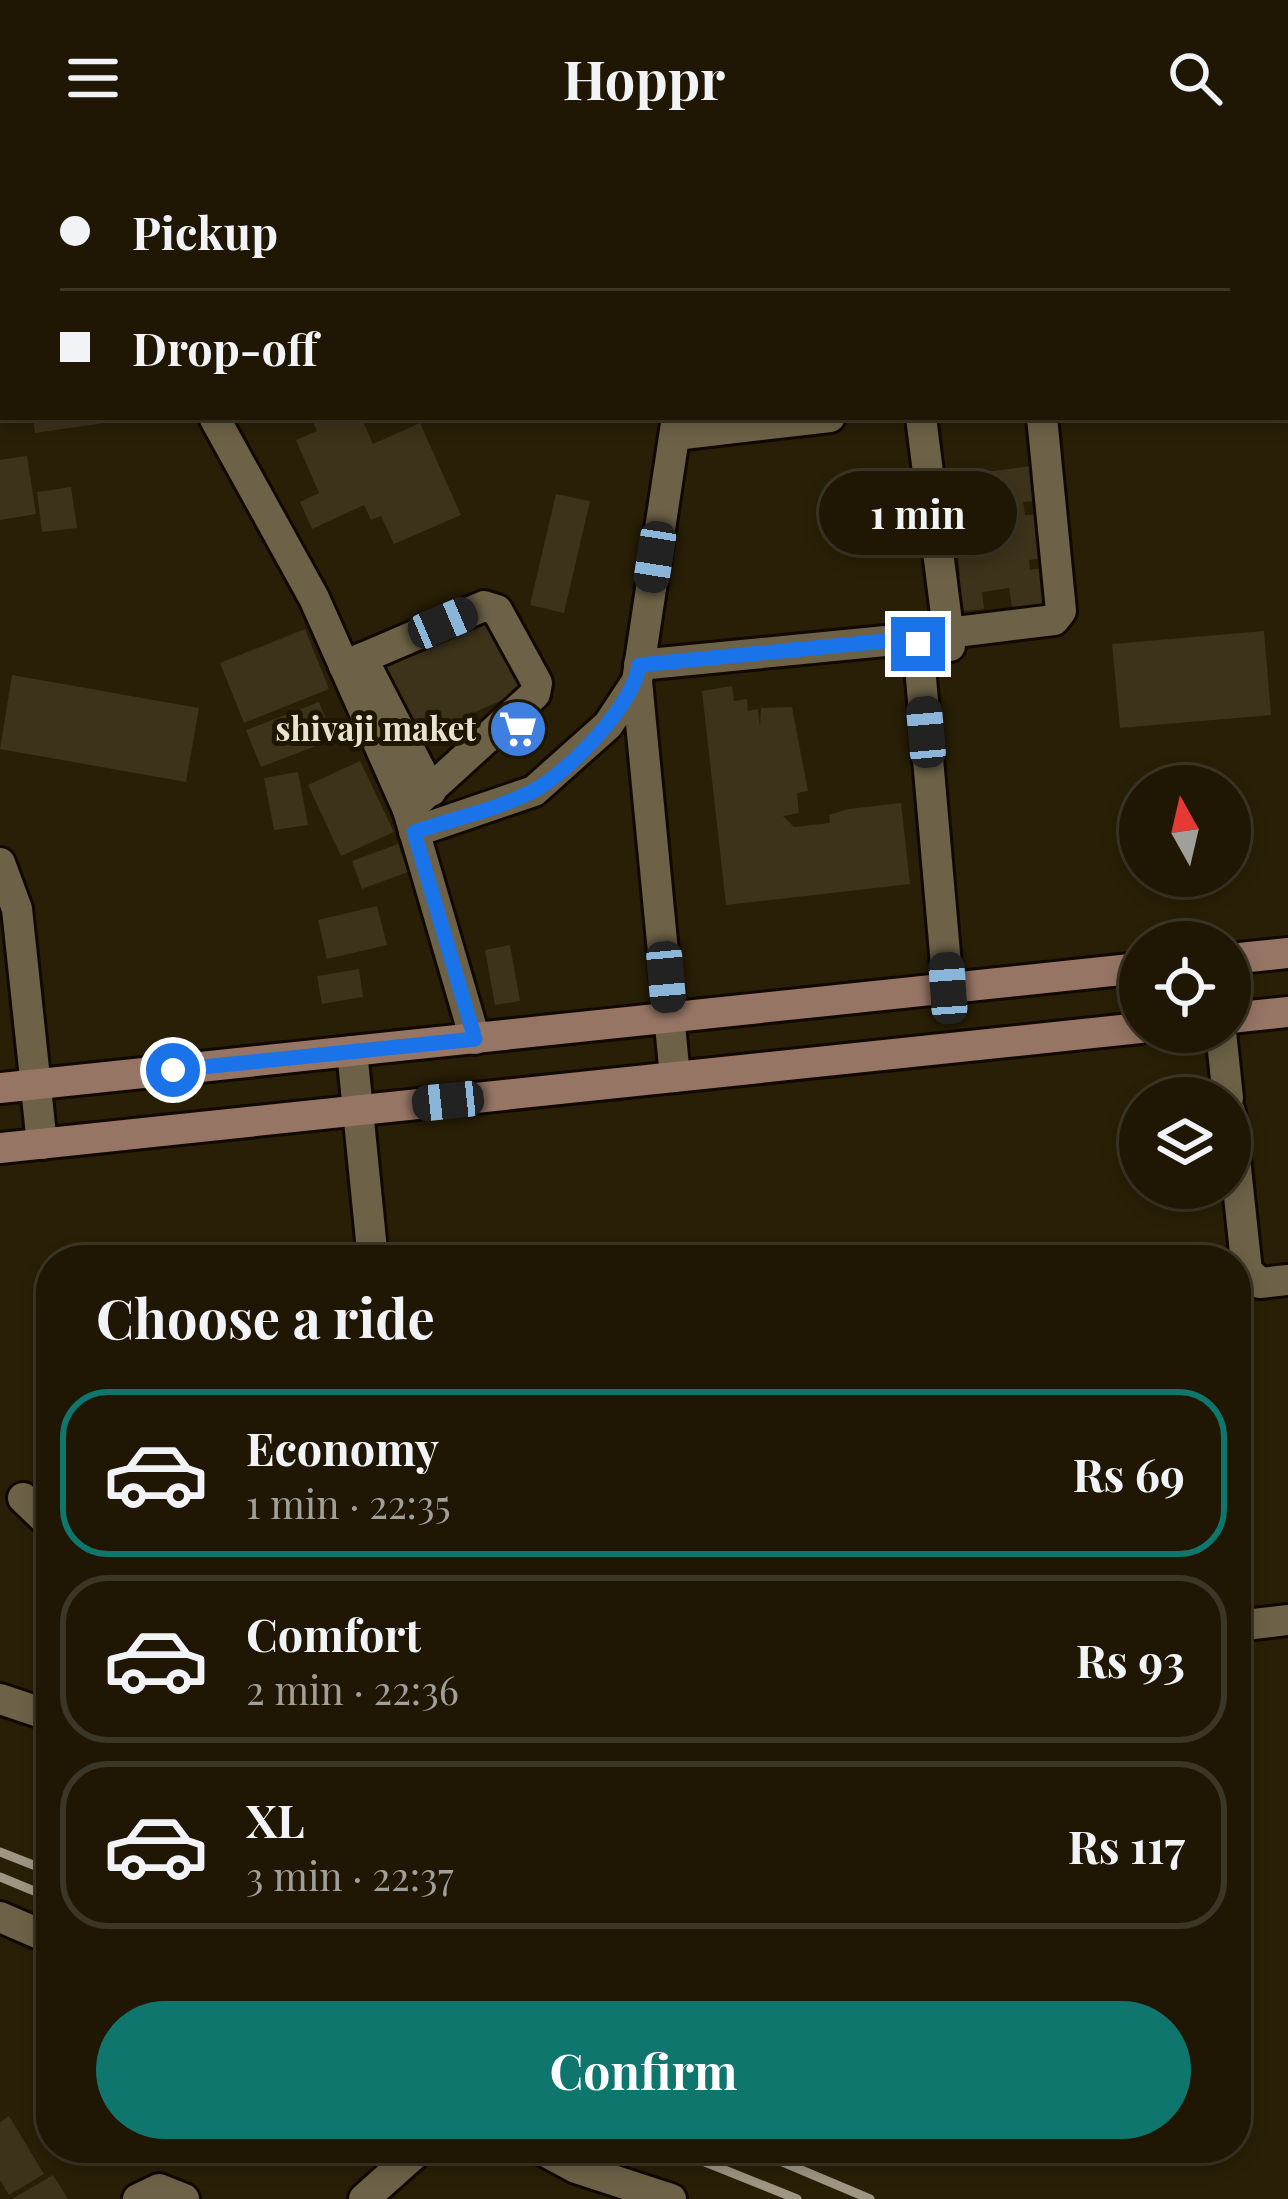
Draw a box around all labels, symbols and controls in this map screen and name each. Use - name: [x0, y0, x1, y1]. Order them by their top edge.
- text: Hoppr: [563, 42, 725, 114]
- icon: menu: [60, 45, 126, 111]
- icon: search: [1162, 45, 1228, 111]
- text: Pickup: [132, 201, 278, 261]
- text: Drop-off: [132, 317, 318, 377]
- callout: 1 min: [819, 470, 1017, 554]
- text: 1 min: [870, 487, 966, 539]
- car: [632, 519, 678, 595]
- car: [403, 592, 483, 654]
- route end: [891, 617, 945, 671]
- car: [905, 695, 947, 769]
- supermarket icon: shivaji maket: [487, 698, 549, 760]
- place label: shivaji maket: [275, 705, 476, 749]
- north arrow: [1119, 765, 1251, 897]
- map controls: [1119, 765, 1251, 1209]
- button: locate: [1119, 921, 1251, 1053]
- car: [645, 940, 687, 1014]
- car: [928, 951, 968, 1025]
- route start: [146, 1043, 200, 1097]
- button: layers: [1119, 1077, 1251, 1209]
- car: [410, 1079, 486, 1123]
- text: Choose a ride: [96, 1281, 435, 1353]
- text: Economy: [246, 1417, 439, 1477]
- icon: car: [102, 1419, 210, 1527]
- text: Rs 69: [1072, 1443, 1185, 1503]
- text: 1 min · 22:35: [246, 1477, 451, 1529]
- text: Comfort: [246, 1603, 421, 1663]
- icon: car: [102, 1605, 210, 1713]
- text: Rs 93: [1076, 1629, 1185, 1689]
- text: 2 min · 22:36: [246, 1663, 459, 1715]
- text: XL: [246, 1789, 305, 1849]
- icon: car: [102, 1791, 210, 1899]
- text: Rs 117: [1068, 1815, 1185, 1875]
- text: 3 min · 22:37: [246, 1849, 454, 1901]
- button: Confirm: [96, 2001, 1191, 2139]

